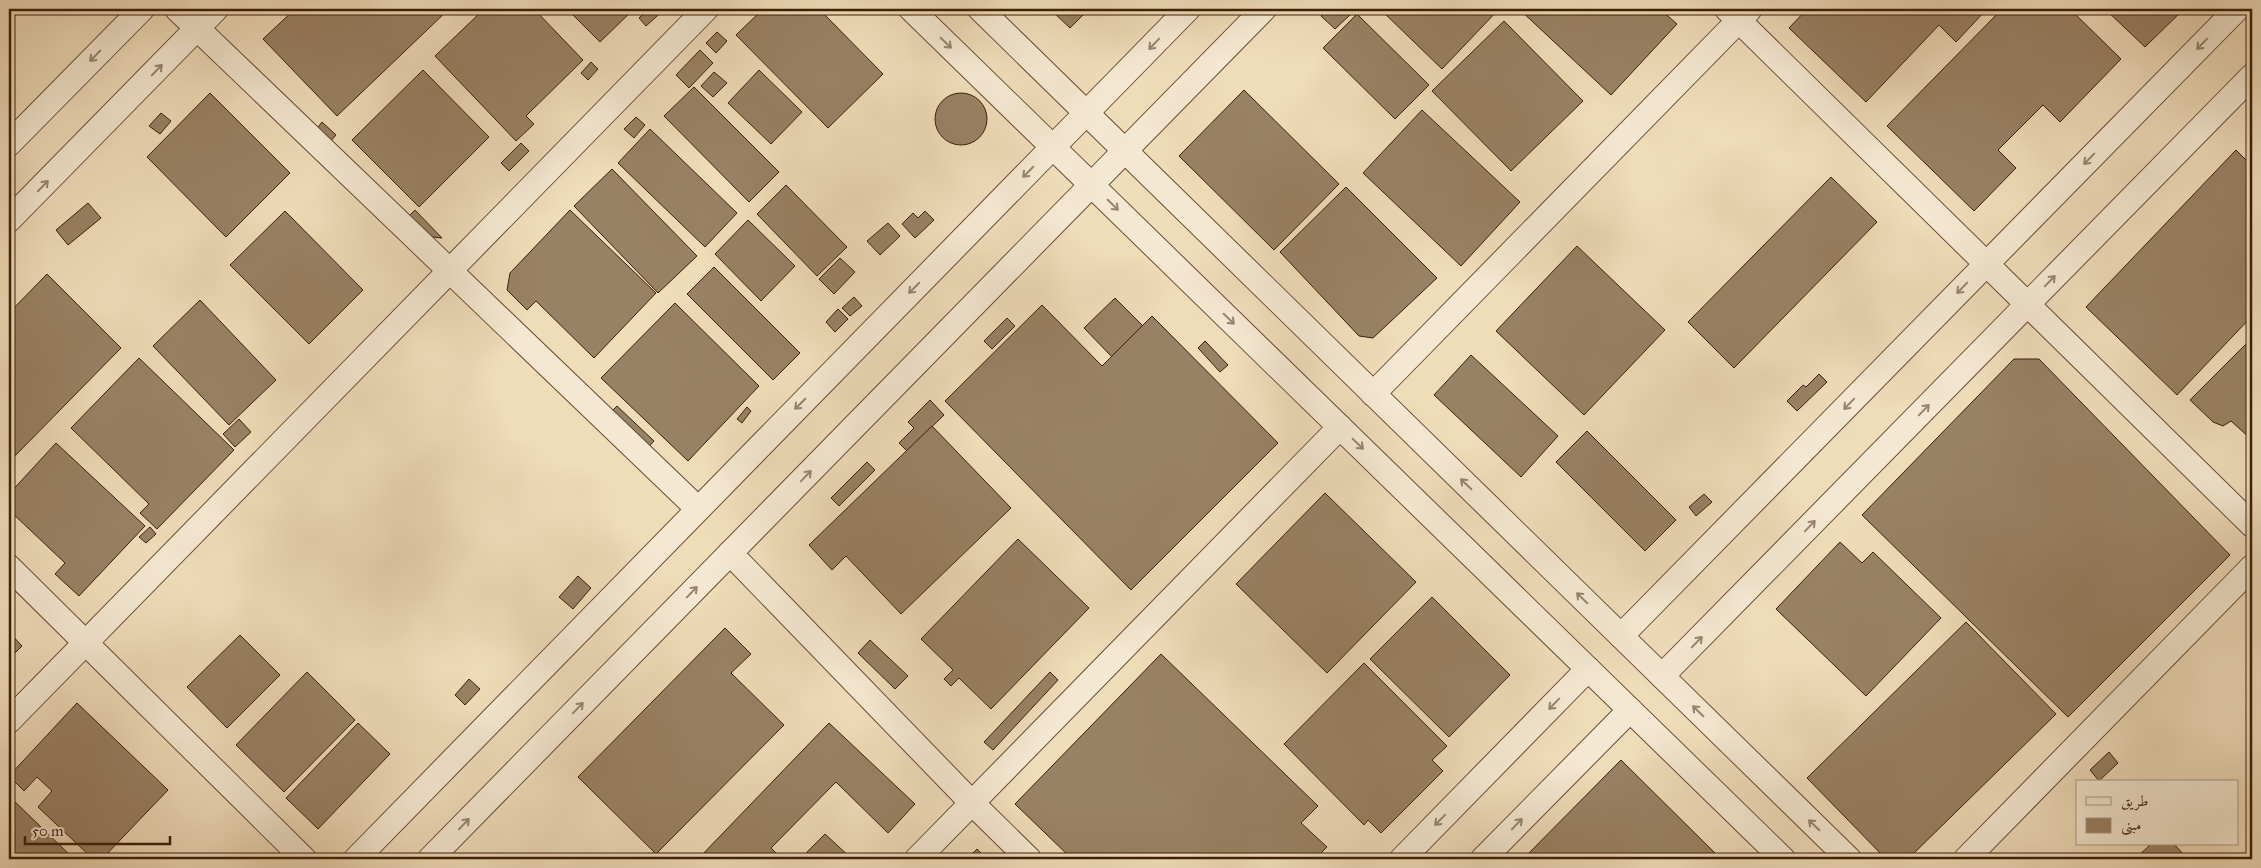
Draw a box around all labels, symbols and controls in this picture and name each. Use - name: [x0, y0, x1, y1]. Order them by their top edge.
- one-way arrow: [940, 37, 953, 49]
- one-way arrow: [1148, 37, 1160, 50]
- one-way arrow: [2197, 37, 2209, 49]
- one-way arrow: [89, 50, 101, 62]
- one-way arrow: [151, 63, 163, 76]
- one-way arrow: [2083, 153, 2095, 165]
- one-way arrow: [1022, 166, 1034, 178]
- one-way arrow: [37, 179, 49, 192]
- one-way arrow: [1107, 199, 1119, 211]
- one-way arrow: [2044, 276, 2056, 288]
- one-way arrow: [908, 282, 920, 294]
- one-way arrow: [1956, 282, 1969, 294]
- one-way arrow: [1223, 312, 1235, 325]
- one-way arrow: [794, 397, 806, 410]
- one-way arrow: [1843, 398, 1855, 410]
- one-way arrow: [1918, 403, 1930, 416]
- one-way arrow: [1352, 438, 1364, 450]
- one-way arrow: [799, 471, 811, 483]
- one-way arrow: [1460, 478, 1472, 490]
- one-way arrow: [1804, 520, 1816, 532]
- one-way arrow: [686, 586, 698, 599]
- one-way arrow: [1576, 592, 1588, 604]
- one-way arrow: [1690, 636, 1702, 648]
- one-way arrow: [1548, 698, 1560, 710]
- one-way arrow: [572, 702, 584, 715]
- one-way arrow: [1692, 705, 1704, 718]
- legend: [2076, 780, 2238, 846]
- text: طريق: [2121, 792, 2148, 811]
- scale bar: [25, 813, 170, 845]
- one-way arrow: [1434, 814, 1446, 826]
- text: مبنى: [2121, 816, 2141, 836]
- one-way arrow: [458, 818, 470, 831]
- one-way arrow: [1511, 818, 1523, 831]
- one-way arrow: [1808, 819, 1821, 831]
- text: 50 m: [32, 822, 64, 840]

